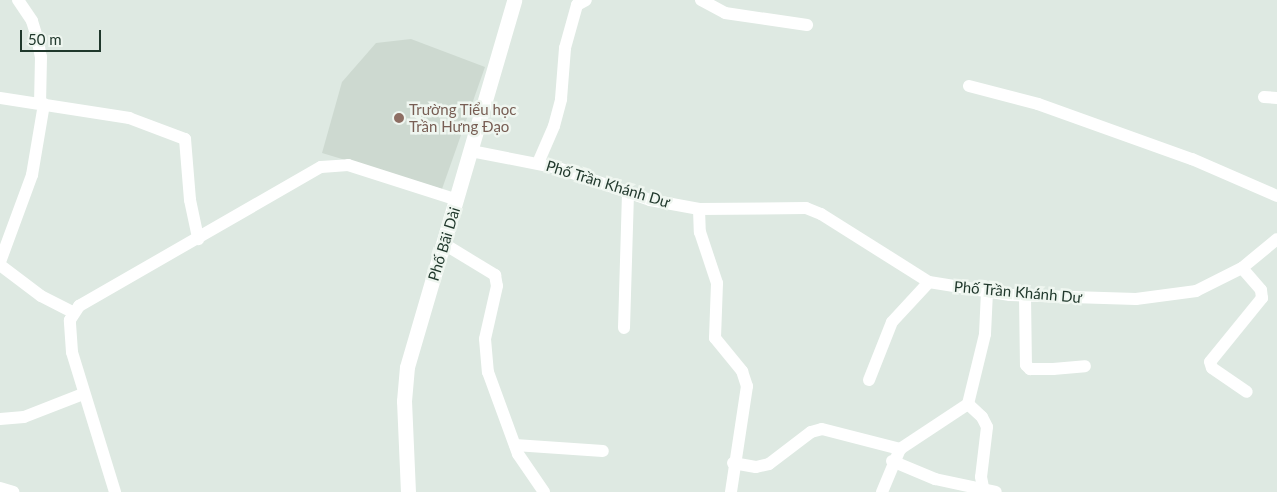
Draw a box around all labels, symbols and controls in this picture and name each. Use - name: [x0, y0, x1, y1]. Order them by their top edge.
- scale bar: [22, 20, 104, 52]
- text: 50 m: [28, 30, 62, 48]
- place label: Trường Tiểu học Trần Hưng Đạo: [409, 100, 517, 135]
- marker: Trường Tiểu học Trần Hưng Đạo: [393, 112, 405, 124]
- street label: Phố Trần Khánh Dư: [544, 157, 672, 211]
- street label: Phố Bãi Dài: [424, 205, 464, 283]
- street label: Phố Trần Khánh Dư: [953, 277, 1083, 307]

